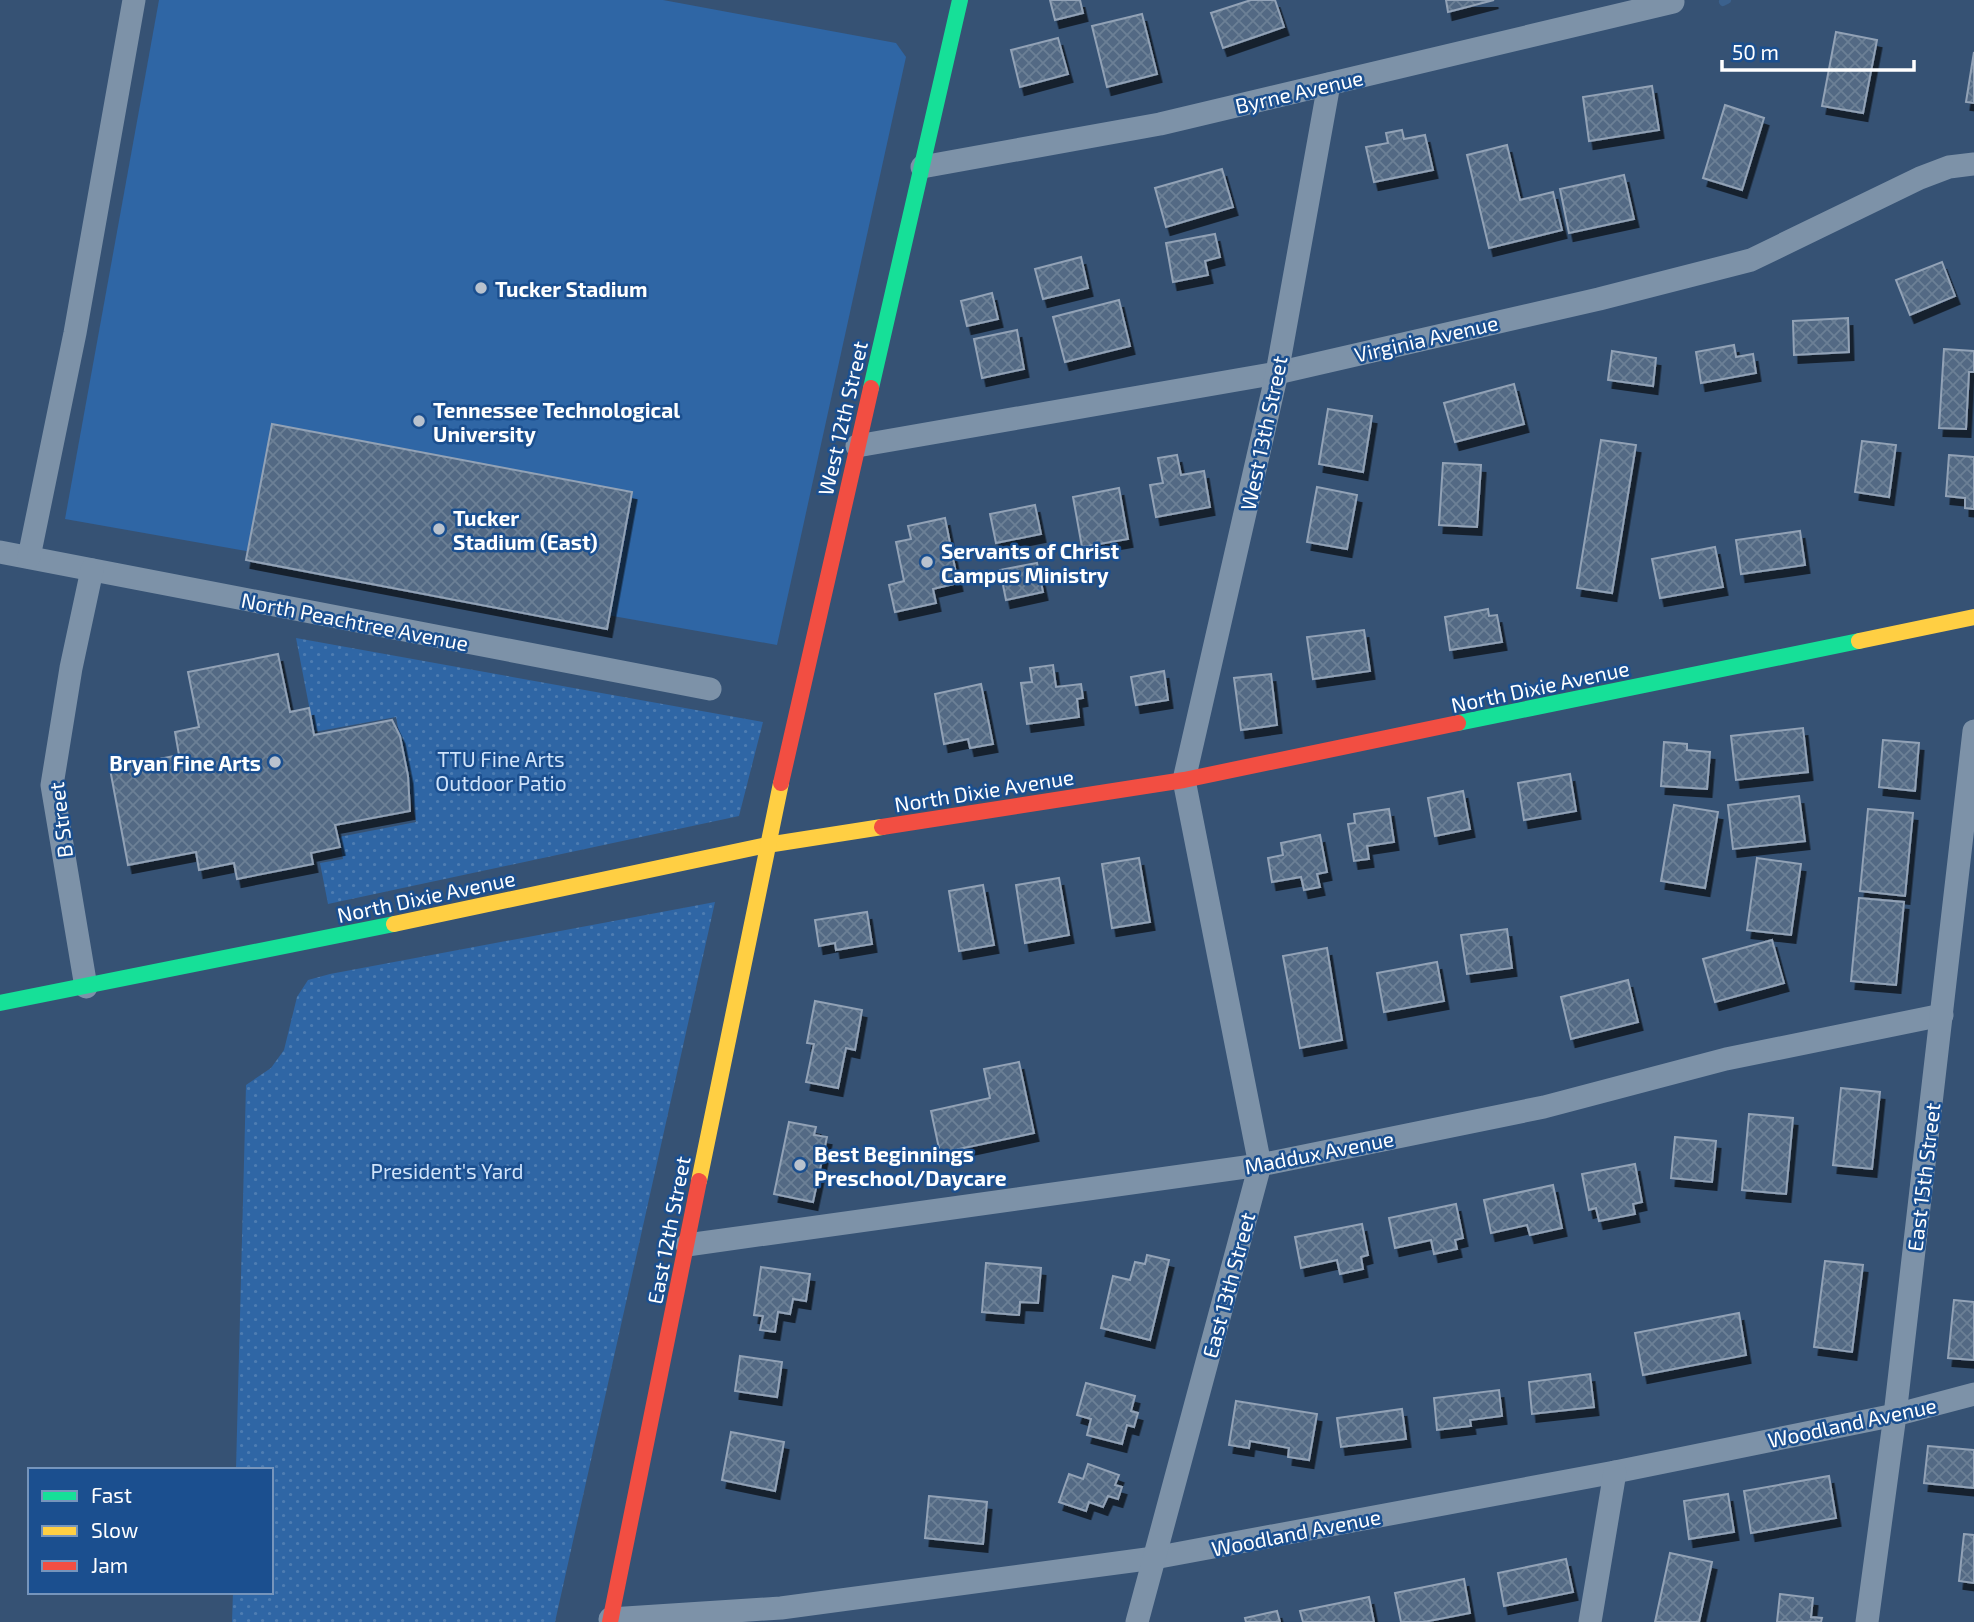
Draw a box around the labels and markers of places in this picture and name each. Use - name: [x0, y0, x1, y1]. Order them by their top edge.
- place label: Tucker Stadium: [495, 276, 648, 301]
- marker: Tucker Stadium: [473, 280, 489, 296]
- place label: Tennessee Technological University: [433, 397, 680, 447]
- marker: Tennessee Technological University: [411, 413, 427, 429]
- place label: Tucker Stadium (East): [453, 505, 598, 554]
- marker: Tucker Stadium (East): [431, 521, 447, 537]
- place label: Servants of Christ Campus Ministry: [941, 538, 1120, 588]
- marker: Servants of Christ Campus Ministry: [919, 554, 935, 570]
- place label: Bryan Fine Arts: [109, 750, 261, 776]
- marker: Bryan Fine Arts: [267, 754, 283, 770]
- place label: Best Beginnings Preschool/Daycare: [814, 1141, 1007, 1191]
- marker: Best Beginnings Preschool/Daycare: [792, 1157, 808, 1173]

